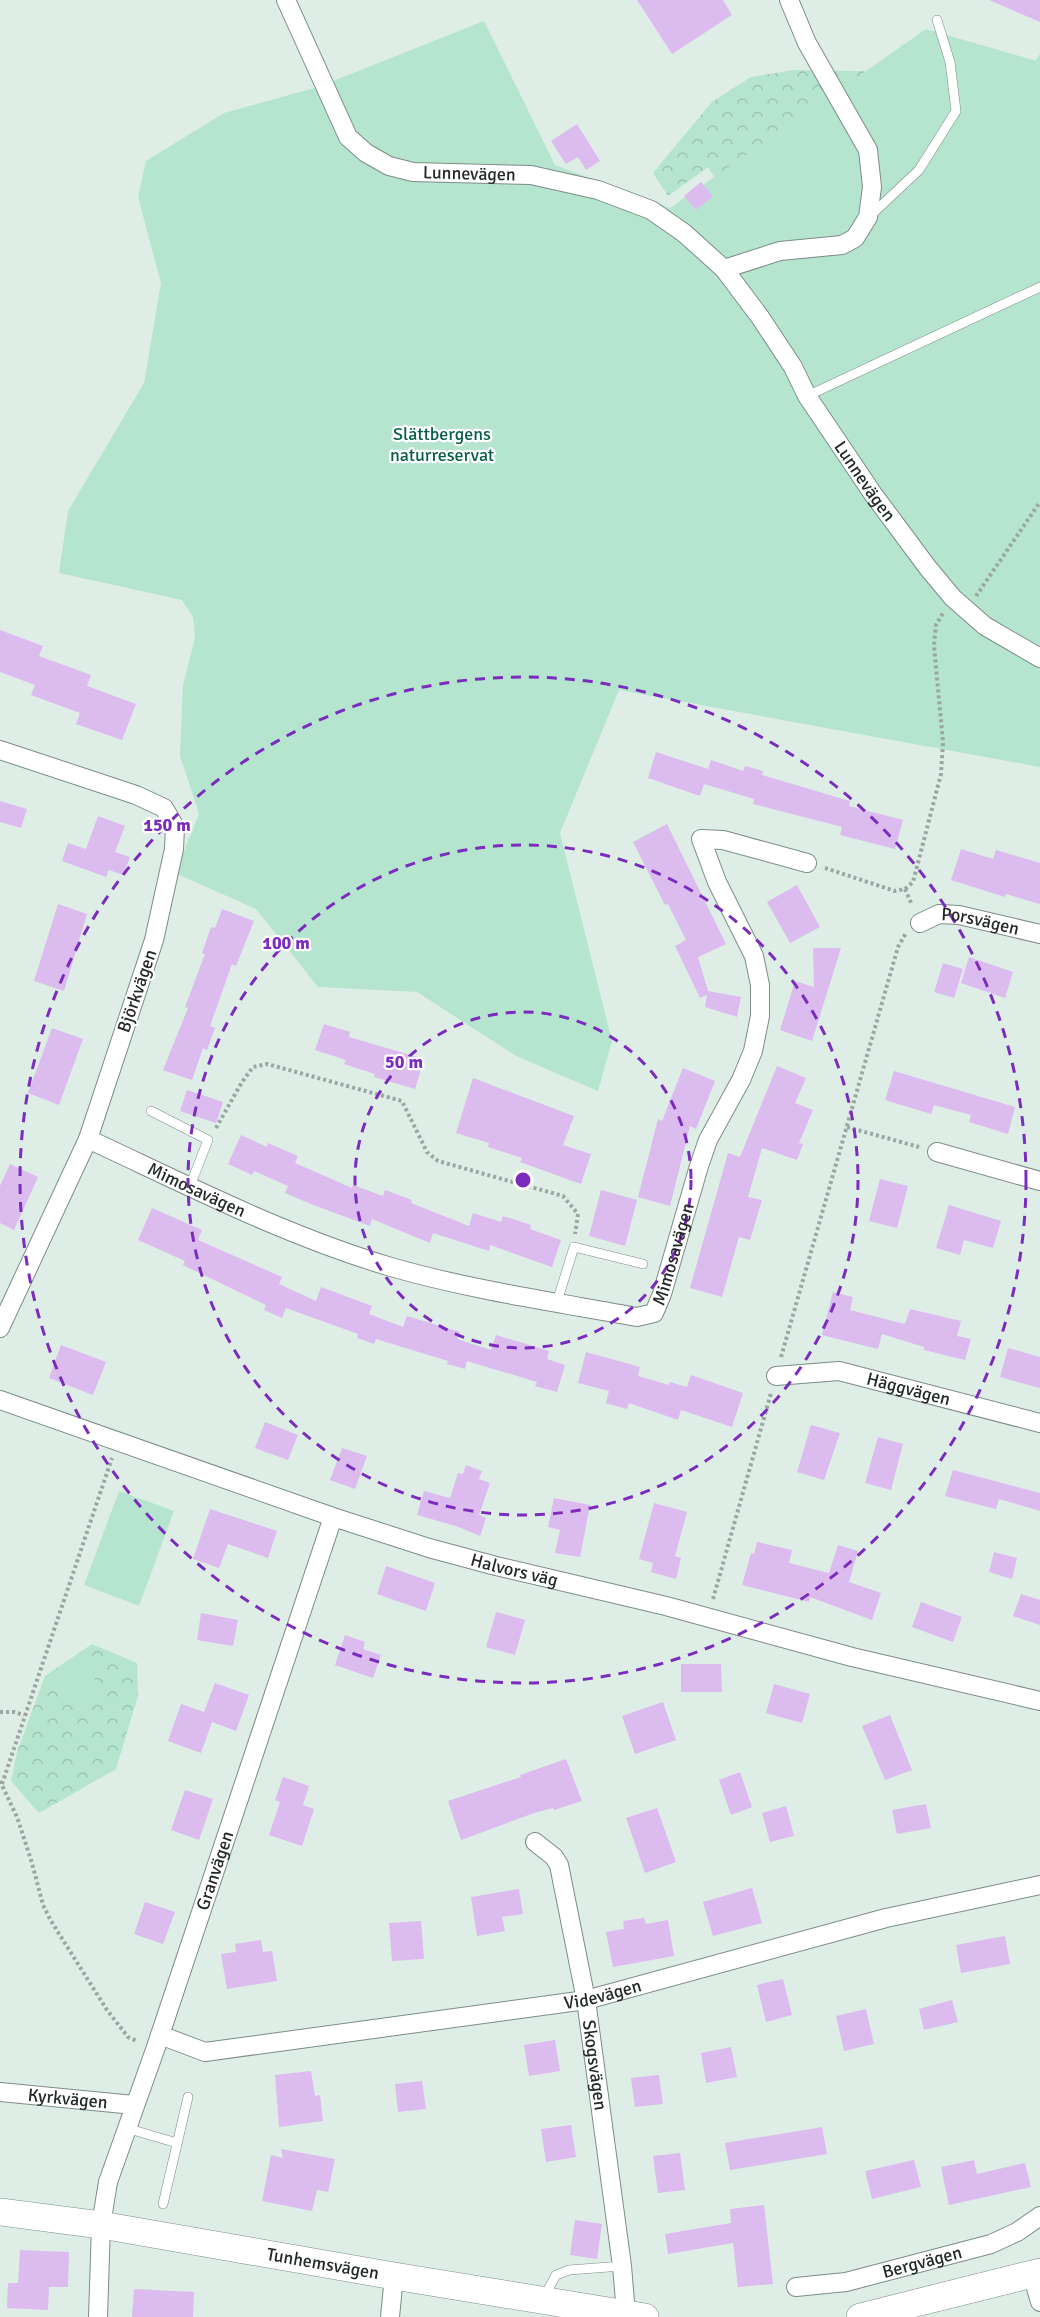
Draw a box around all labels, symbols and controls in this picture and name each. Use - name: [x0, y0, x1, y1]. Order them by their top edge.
- street label: Lunnevägen: [423, 161, 516, 186]
- park label: Slättbergens naturreservat: [390, 423, 494, 466]
- street label: Lunnevägen: [829, 437, 900, 526]
- text: 150 m: [143, 814, 191, 836]
- street label: Porsvägen: [941, 903, 1021, 940]
- text: 100 m: [262, 932, 310, 954]
- street label: Björkvägen: [113, 947, 161, 1035]
- text: 50 m: [385, 1051, 423, 1073]
- street label: Mimosavägen: [144, 1158, 249, 1222]
- centre of rings: [513, 1170, 533, 1190]
- street label: Mimosavägen: [647, 1200, 699, 1309]
- street label: Häggvägen: [864, 1368, 953, 1410]
- street label: Halvors väg: [468, 1549, 560, 1591]
- street label: Granvägen: [191, 1828, 238, 1913]
- street label: Videvägen: [562, 1974, 644, 2014]
- street label: Skogsvägen: [578, 2019, 612, 2112]
- street label: Kyrkvägen: [27, 2084, 109, 2113]
- street label: Bergvägen: [880, 2241, 964, 2283]
- street label: Tunhemsvägen: [265, 2243, 381, 2284]

